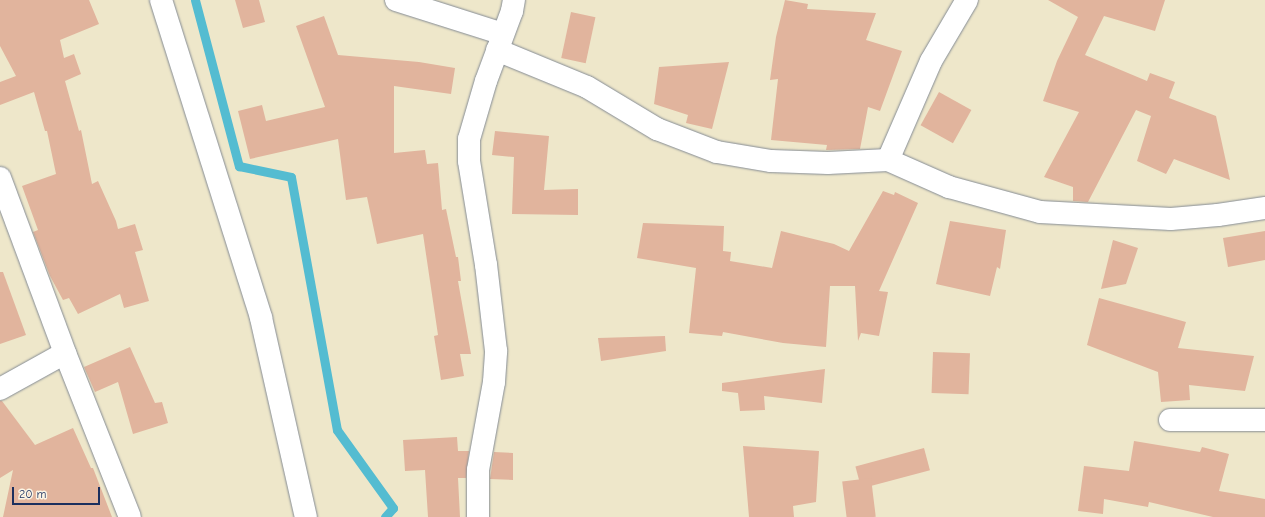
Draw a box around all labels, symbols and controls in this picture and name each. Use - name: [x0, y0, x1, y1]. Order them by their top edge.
- scale bar: [14, 479, 102, 505]
- text: 20 m: [19, 487, 47, 501]

